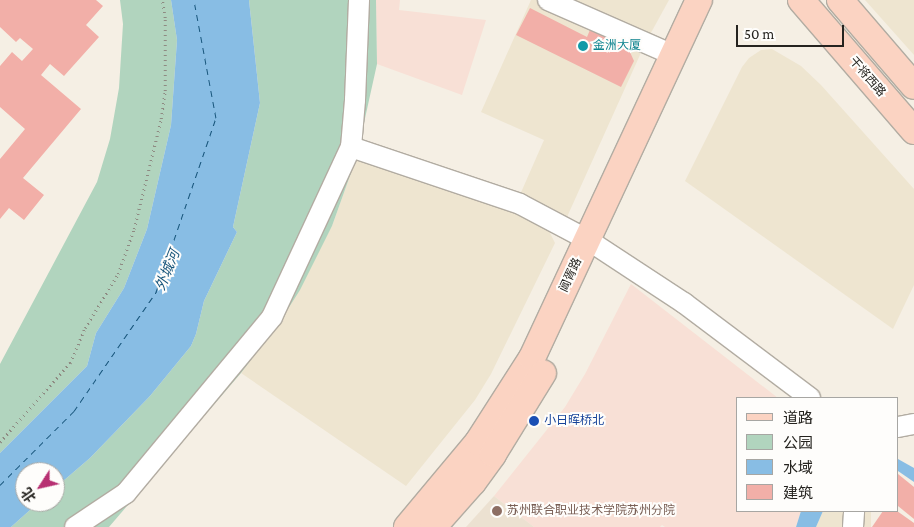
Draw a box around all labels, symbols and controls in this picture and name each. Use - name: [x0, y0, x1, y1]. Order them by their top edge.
- scale bar: [739, 15, 846, 47]
- text: 50 m: [744, 26, 774, 42]
- place label: 金洲大厦: [593, 39, 641, 53]
- marker: 金洲大厦: [577, 40, 589, 52]
- street label: 干将西路: [846, 54, 888, 100]
- water label: 外城河: [151, 247, 183, 293]
- street label: 阊胥路: [557, 256, 585, 294]
- legend: [736, 397, 899, 512]
- text: 道路: [783, 410, 813, 426]
- place label: 小日晖桥北: [544, 414, 604, 428]
- marker: 小日晖桥北: [528, 415, 540, 427]
- text: 公园: [783, 435, 813, 451]
- text: 水域: [783, 460, 813, 476]
- north arrow: [15, 462, 65, 512]
- text: 北: [18, 485, 39, 505]
- text: 建筑: [783, 485, 813, 501]
- place label: 苏州联合职业技术学院苏州分院: [507, 504, 675, 518]
- marker: 苏州联合职业技术学院苏州分院: [491, 505, 503, 517]

